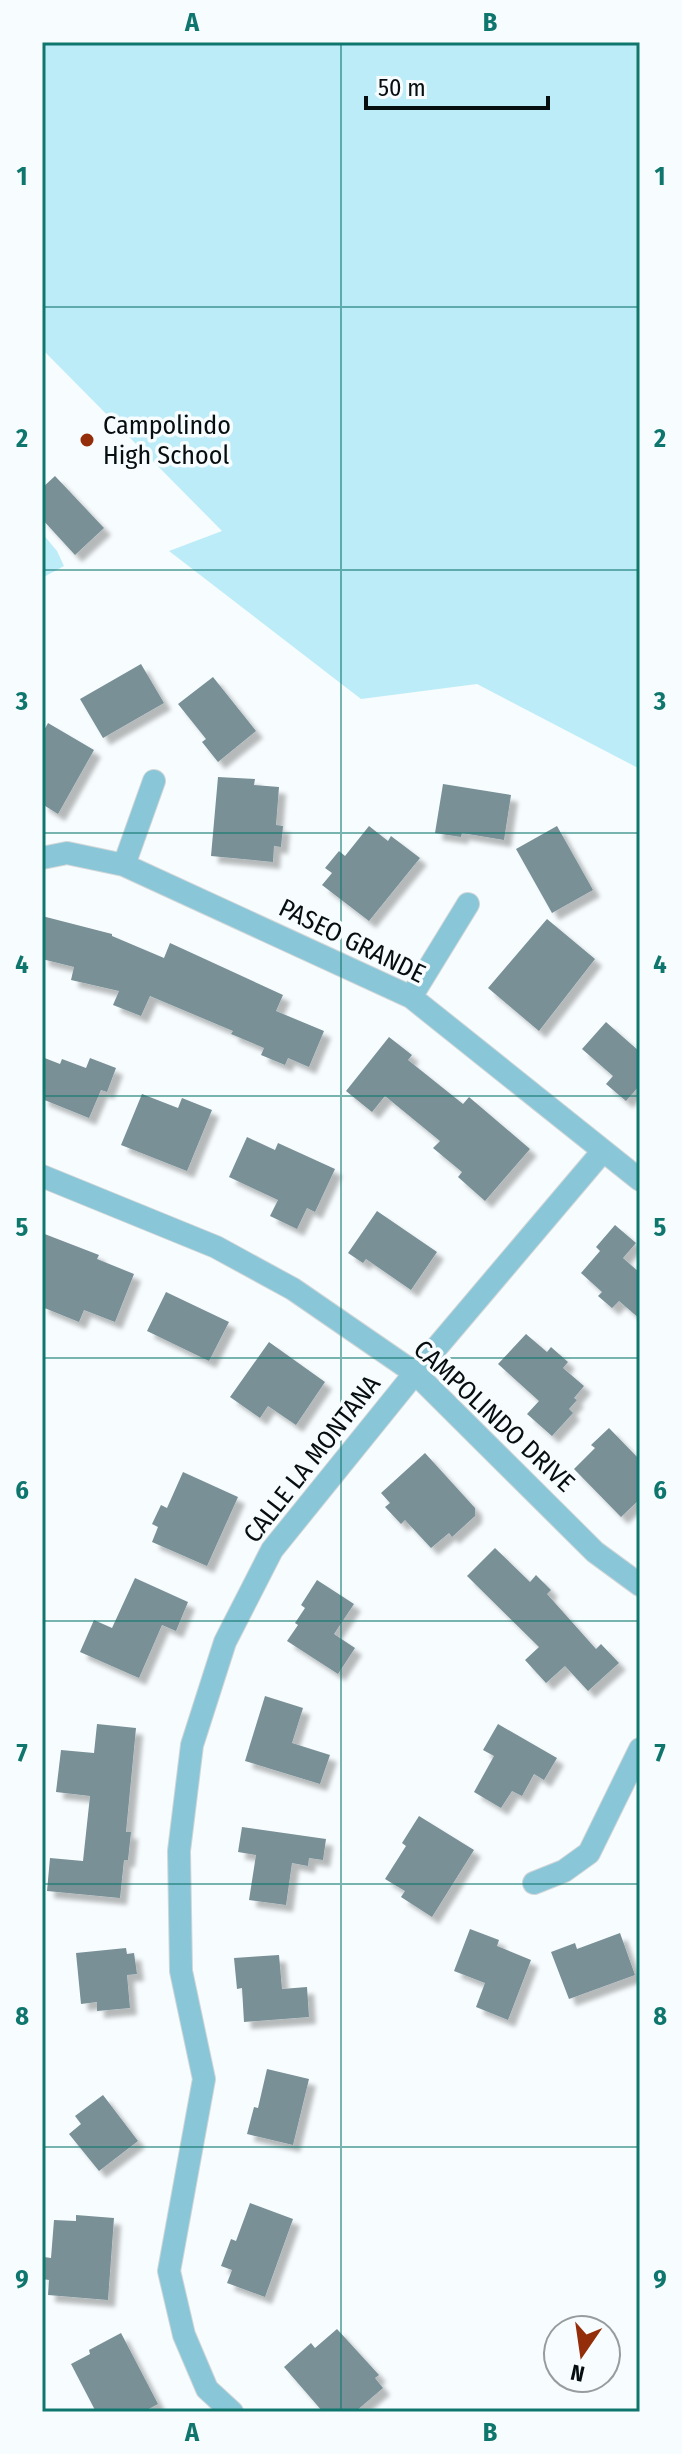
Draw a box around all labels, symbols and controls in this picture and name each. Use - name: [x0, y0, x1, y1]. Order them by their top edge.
- text: A: [184, 7, 200, 38]
- text: B: [483, 7, 498, 38]
- scale bar: [366, 60, 548, 110]
- text: 50 m: [378, 74, 426, 102]
- text: 1: [17, 161, 28, 192]
- text: 1: [655, 161, 666, 192]
- place label: Campolindo High School: [103, 410, 231, 471]
- text: 2: [15, 423, 28, 454]
- text: 2: [653, 423, 666, 454]
- marker: Campolindo High School: [78, 431, 96, 449]
- text: 3: [15, 686, 28, 717]
- text: 3: [653, 686, 666, 717]
- street label: PASEO GRANDE: [274, 892, 430, 990]
- text: 4: [15, 949, 29, 980]
- text: 4: [653, 949, 667, 980]
- text: 5: [16, 1212, 29, 1243]
- text: 5: [654, 1212, 667, 1243]
- street label: CAMPOLINDO DRIVE: [407, 1334, 581, 1498]
- street label: CALLE LA MONTANA: [237, 1369, 387, 1549]
- text: 6: [15, 1475, 29, 1506]
- text: 6: [653, 1475, 667, 1506]
- text: 7: [16, 1738, 28, 1769]
- text: 7: [654, 1738, 666, 1769]
- text: 8: [15, 2001, 29, 2032]
- text: 8: [653, 2001, 667, 2032]
- text: 9: [15, 2264, 29, 2295]
- text: 9: [653, 2264, 667, 2295]
- north arrow: [542, 2314, 622, 2394]
- text: N: [568, 2358, 587, 2388]
- text: A: [184, 2417, 200, 2448]
- text: B: [483, 2417, 498, 2448]

